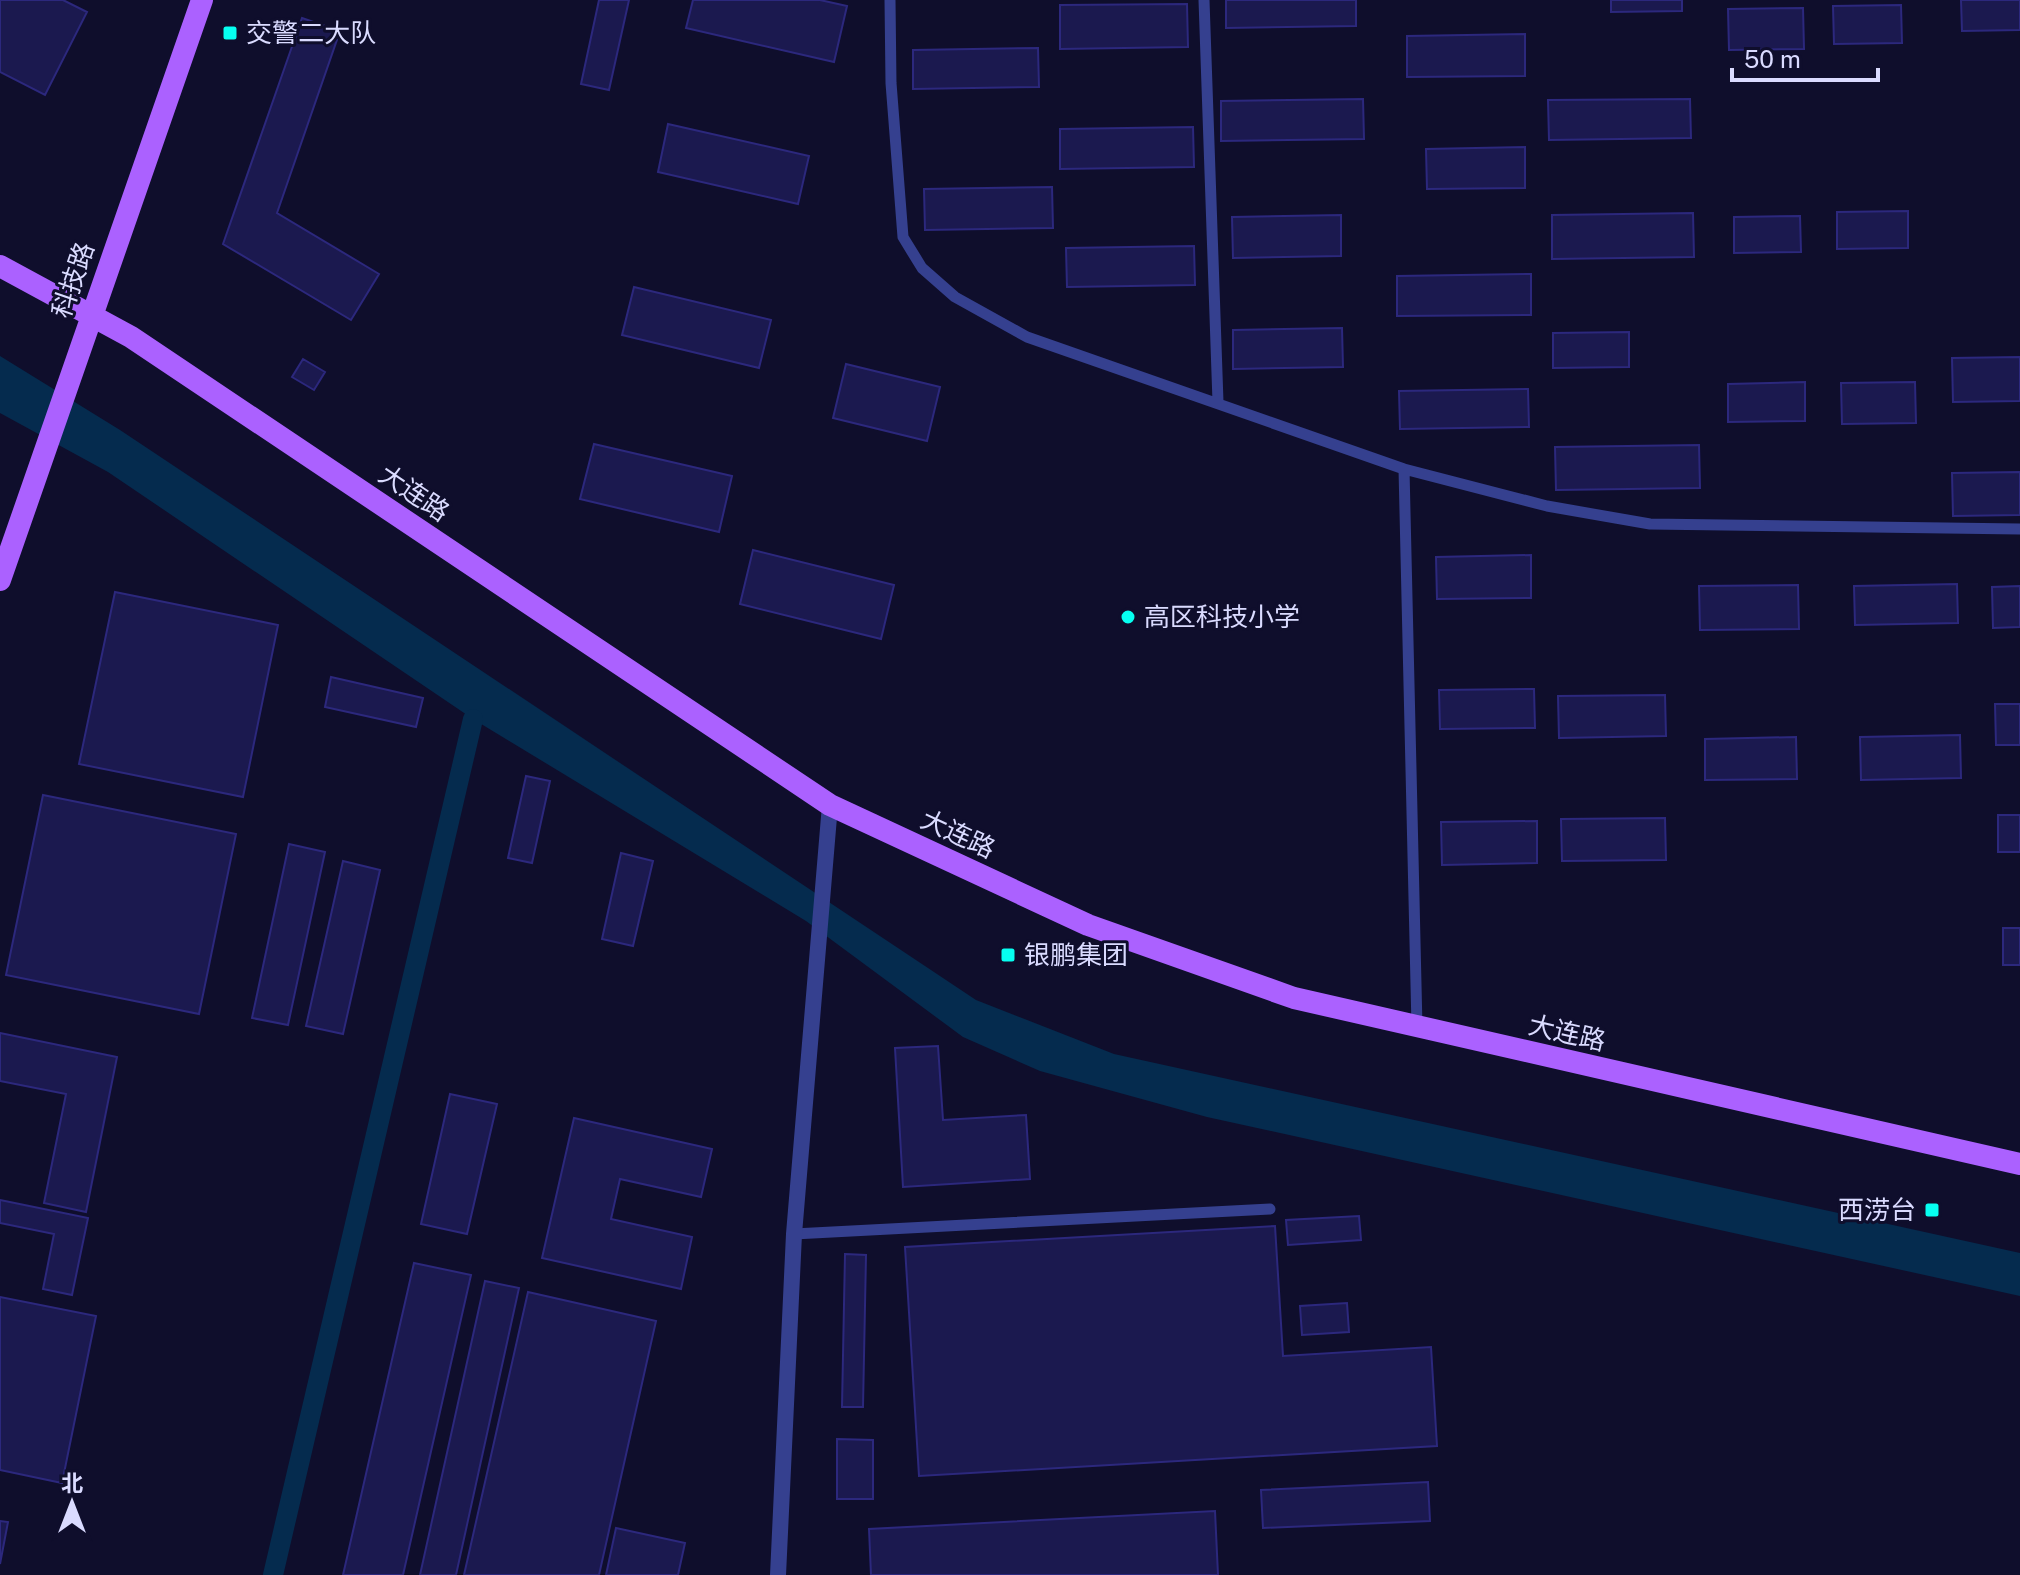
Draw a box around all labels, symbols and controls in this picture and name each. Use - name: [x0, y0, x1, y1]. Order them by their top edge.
- place label: 交警二大队: [246, 17, 376, 48]
- marker: 交警二大队: [221, 24, 239, 42]
- scale bar: [1732, 32, 1878, 82]
- text: 50 m: [1744, 45, 1801, 73]
- street label: 科技路: [45, 238, 100, 322]
- street label: 大连路: [373, 458, 455, 527]
- place label: 高区科技小学: [1144, 601, 1300, 632]
- marker: 高区科技小学: [1119, 608, 1137, 626]
- street label: 大连路: [916, 803, 1000, 864]
- place label: 银鹏集团: [1024, 939, 1128, 970]
- marker: 银鹏集团: [999, 946, 1017, 964]
- street label: 大连路: [1526, 1009, 1609, 1056]
- place label: 西涝台: [1838, 1194, 1916, 1225]
- marker: 西涝台: [1923, 1201, 1941, 1219]
- north arrow: [32, 1463, 112, 1543]
- text: 北: [61, 1470, 83, 1496]

